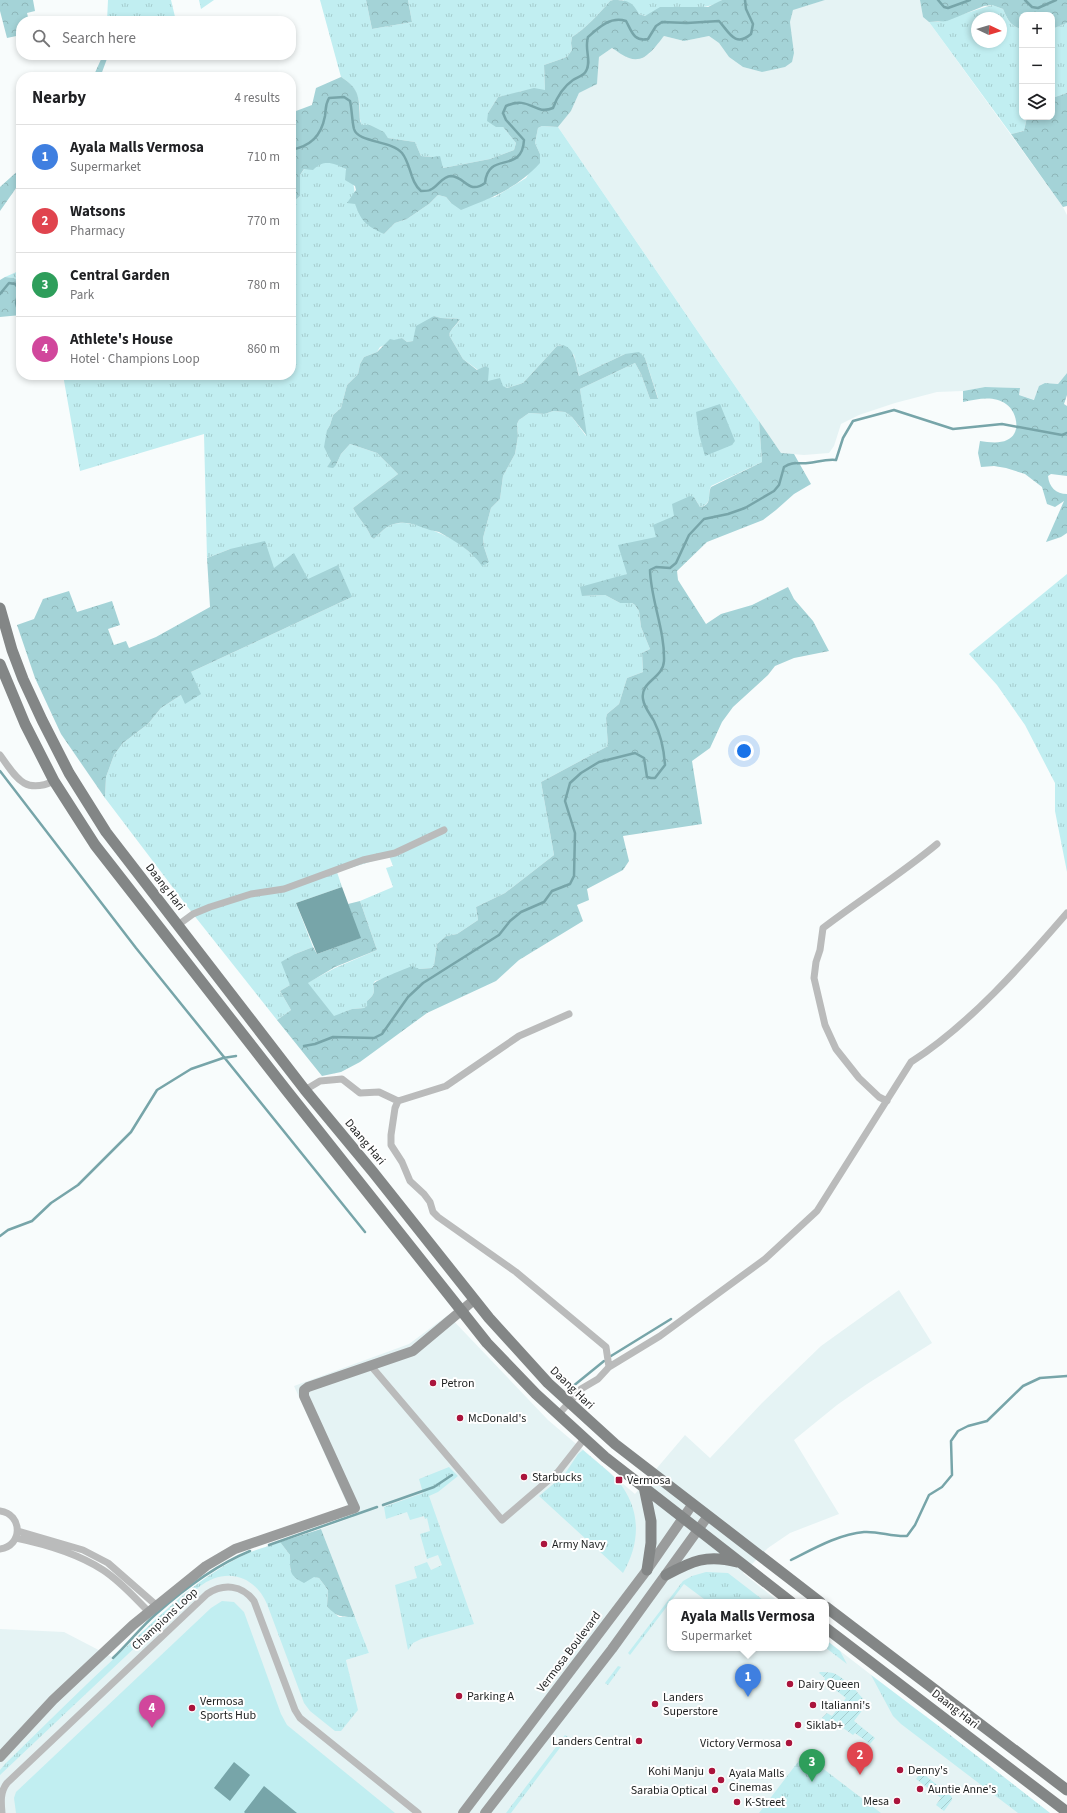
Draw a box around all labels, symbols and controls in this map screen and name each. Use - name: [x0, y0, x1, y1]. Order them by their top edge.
- north arrow: [971, 12, 1007, 48]
- map controls: [1019, 12, 1055, 120]
- button: +: [1019, 12, 1055, 48]
- search box: [16, 16, 296, 60]
- icon: search: [30, 27, 52, 49]
- text: Search here: [62, 28, 136, 49]
- button: −: [1019, 48, 1055, 84]
- button: layers: [1019, 84, 1055, 120]
- text: Nearby: [32, 86, 86, 110]
- text: 4 results: [235, 89, 280, 107]
- text: Ayala Malls Vermosa: [70, 137, 204, 158]
- text: 1: [42, 148, 48, 166]
- text: 710 m: [247, 148, 280, 166]
- text: Supermarket: [70, 158, 141, 176]
- text: Watsons: [70, 201, 125, 222]
- text: 2: [42, 212, 48, 230]
- text: 770 m: [247, 212, 280, 230]
- text: Pharmacy: [70, 222, 125, 240]
- text: Central Garden: [70, 265, 170, 286]
- text: 3: [42, 276, 48, 294]
- text: 780 m: [247, 276, 280, 294]
- text: Park: [70, 286, 94, 304]
- text: Athlete's House: [70, 329, 173, 350]
- text: 4: [42, 340, 48, 358]
- text: 860 m: [247, 340, 280, 358]
- text: Hotel · Champions Loop: [70, 350, 200, 368]
- your location: [734, 741, 754, 761]
- street label: Daang Hari: [141, 860, 189, 914]
- street label: Daang Hari: [341, 1115, 389, 1169]
- street label: Daang Hari: [546, 1363, 598, 1413]
- place label: Petron: [441, 1375, 475, 1392]
- marker: Petron: [428, 1378, 438, 1388]
- place label: McDonald's: [468, 1410, 526, 1427]
- marker: McDonald's: [455, 1413, 465, 1423]
- place label: Starbucks: [532, 1469, 582, 1486]
- marker: Starbucks: [519, 1472, 529, 1482]
- place label: Vermosa: [627, 1472, 671, 1489]
- marker: Vermosa: [614, 1475, 624, 1485]
- place label: Army Navy: [552, 1536, 606, 1553]
- marker: Army Navy: [539, 1539, 549, 1549]
- street label: Champions Loop: [128, 1584, 202, 1654]
- popup: [667, 1599, 829, 1651]
- text: Ayala Malls Vermosa: [681, 1606, 815, 1627]
- street label: Vermosa Boulevard: [533, 1608, 605, 1696]
- text: Supermarket: [681, 1627, 752, 1645]
- pin: 1: [735, 1664, 761, 1697]
- place label: Dairy Queen: [798, 1676, 860, 1693]
- marker: Dairy Queen: [785, 1679, 795, 1689]
- street label: Daang Hari: [928, 1685, 982, 1733]
- place label: Parking A: [467, 1688, 514, 1705]
- place label: Landers Superstore: [663, 1689, 718, 1720]
- marker: Parking A: [454, 1691, 464, 1701]
- place label: Vermosa Sports Hub: [200, 1693, 256, 1724]
- pin: 4: [139, 1695, 165, 1728]
- place label: Italianni's: [821, 1697, 870, 1714]
- marker: Landers Superstore: [650, 1699, 660, 1709]
- marker: Italianni's: [808, 1700, 818, 1710]
- marker: Vermosa Sports Hub: [187, 1703, 197, 1713]
- place label: Siklab+: [806, 1717, 843, 1734]
- marker: Siklab+: [793, 1720, 803, 1730]
- place label: Landers Central: [552, 1733, 631, 1750]
- place label: Victory Vermosa: [700, 1735, 781, 1752]
- marker: Landers Central: [634, 1736, 644, 1746]
- marker: Victory Vermosa: [784, 1738, 794, 1748]
- pin: 2: [847, 1742, 873, 1775]
- pin: 3: [799, 1749, 825, 1782]
- place label: Denny's: [908, 1762, 948, 1779]
- place label: Kohi Manju: [648, 1763, 704, 1780]
- place label: Ayala Malls Cinemas: [729, 1765, 784, 1796]
- marker: Denny's: [895, 1765, 905, 1775]
- marker: Kohi Manju: [707, 1766, 717, 1776]
- marker: Ayala Malls Cinemas: [716, 1775, 726, 1785]
- place label: Auntie Anne's: [928, 1781, 996, 1798]
- place label: Sarabia Optical: [631, 1782, 707, 1799]
- marker: Auntie Anne's: [915, 1784, 925, 1794]
- marker: Sarabia Optical: [710, 1785, 720, 1795]
- place label: Mesa: [863, 1793, 889, 1810]
- place label: K-Street: [745, 1794, 785, 1811]
- marker: Mesa: [892, 1796, 902, 1806]
- marker: K-Street: [732, 1797, 742, 1807]

